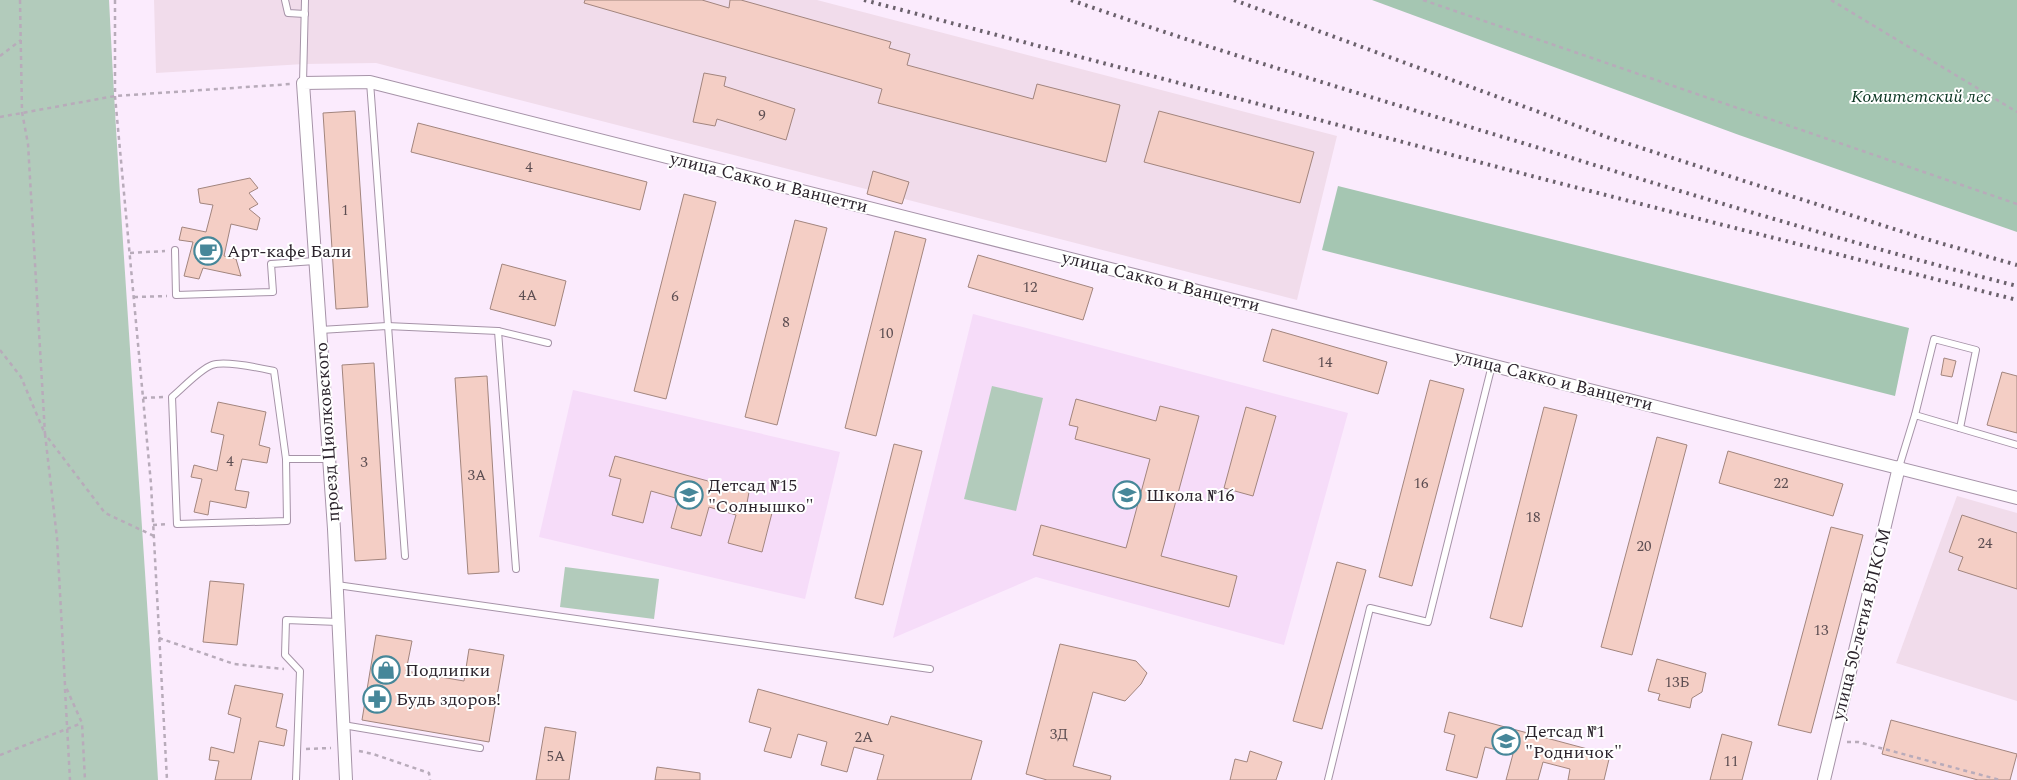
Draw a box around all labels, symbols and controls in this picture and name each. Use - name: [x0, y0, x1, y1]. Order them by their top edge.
- park label: Комитетский лес: [1851, 83, 1991, 110]
- house number: 9: [758, 104, 766, 127]
- street label: улица Сакко и Ванцетти: [666, 145, 871, 220]
- house number: 4: [525, 156, 533, 179]
- house number: 1: [341, 199, 349, 222]
- cafe icon: Арт-кафе Бали: [193, 236, 223, 266]
- place label: Арт-кафе Бали: [227, 238, 352, 265]
- street label: улица Сакко и Ванцетти: [1058, 244, 1263, 319]
- house number: 12: [1022, 276, 1038, 299]
- house number: 4А: [519, 284, 537, 307]
- house number: 6: [671, 285, 679, 308]
- house number: 8: [782, 311, 790, 334]
- house number: 10: [878, 322, 894, 345]
- street label: проезд Циолковского: [308, 341, 347, 523]
- street label: улица Сакко и Ванцетти: [1451, 343, 1656, 418]
- house number: 14: [1317, 351, 1333, 374]
- house number: 4: [226, 450, 234, 473]
- house number: 3: [360, 451, 368, 474]
- house number: 3А: [468, 464, 486, 487]
- place label: Детсад №15 "Солнышко": [708, 472, 814, 520]
- house number: 16: [1413, 472, 1429, 495]
- house number: 22: [1773, 472, 1789, 495]
- school or university icon: Детсад №15 "Солнышко": [674, 480, 704, 510]
- school or university icon: Школа №16: [1112, 480, 1142, 510]
- place label: Школа №16: [1146, 482, 1234, 509]
- house number: 18: [1525, 506, 1541, 529]
- street label: улица 50-летия ВЛКСМ: [1824, 525, 1898, 724]
- house number: 24: [1977, 532, 1993, 555]
- house number: 20: [1636, 535, 1652, 558]
- house number: 13: [1813, 619, 1829, 642]
- shop icon: Подлипки: [371, 655, 401, 685]
- place label: Подлипки: [405, 657, 490, 684]
- house number: 13Б: [1664, 671, 1690, 694]
- pharmacy icon: Будь здоров!: [362, 684, 392, 714]
- place label: Будь здоров!: [396, 686, 501, 713]
- place label: Детсад №1 "Родничок": [1525, 718, 1622, 766]
- house number: 3Д: [1050, 723, 1068, 746]
- house number: 2А: [855, 726, 873, 749]
- school or university icon: Детсад №1 "Родничок": [1491, 726, 1521, 756]
- house number: 5А: [547, 745, 565, 768]
- house number: 11: [1723, 750, 1739, 773]

